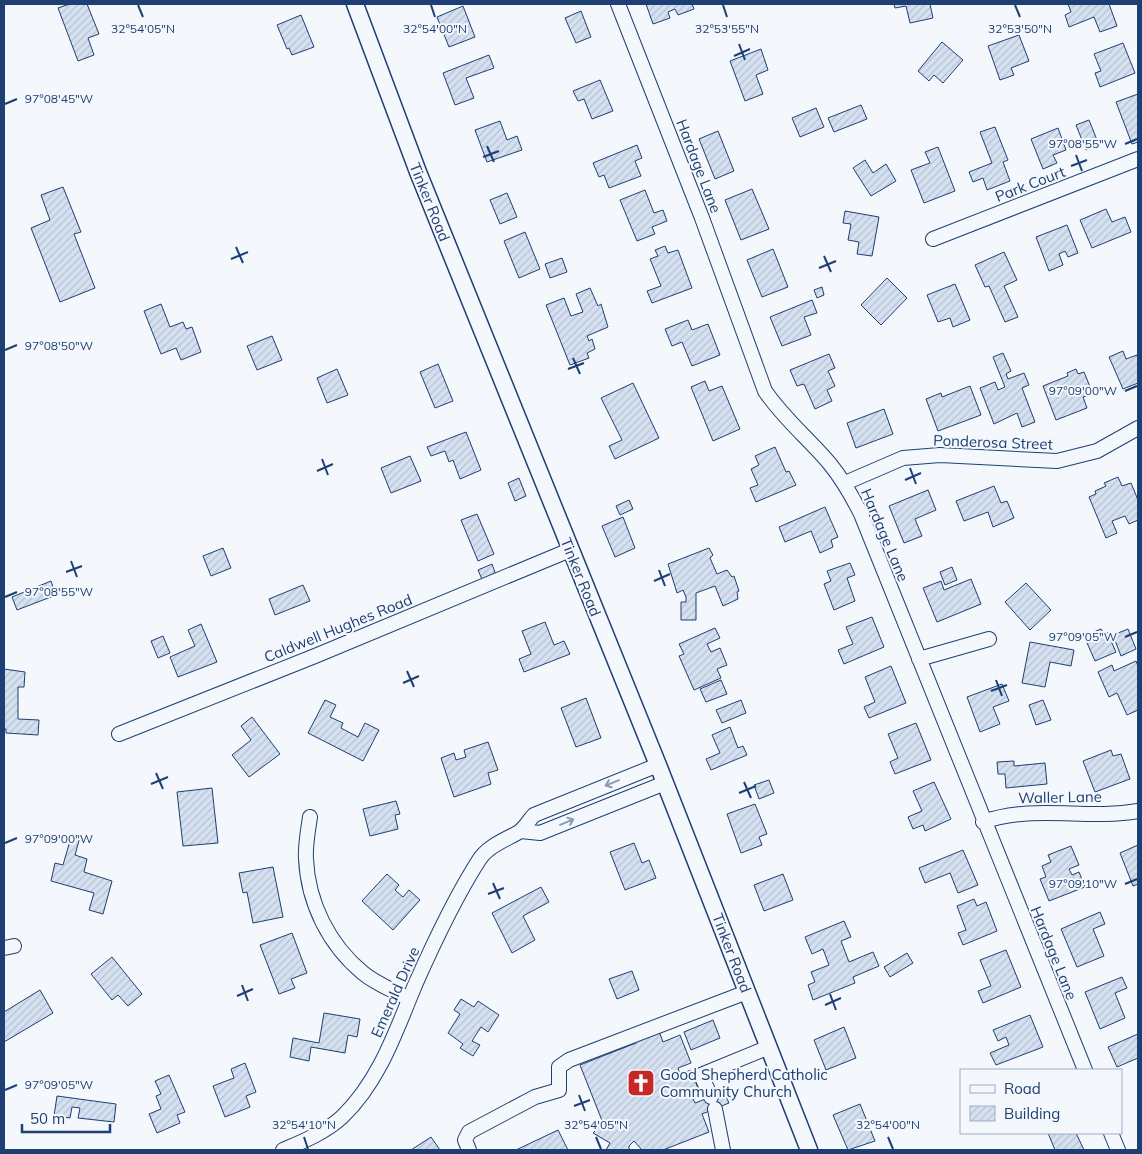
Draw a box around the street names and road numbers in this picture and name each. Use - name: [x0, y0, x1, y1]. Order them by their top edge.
- street label: Hardage Lane: [672, 116, 726, 216]
- street label: Tinker Road: [406, 160, 454, 244]
- street label: Park Court: [992, 162, 1068, 206]
- street label: Ponderosa Street: [933, 430, 1053, 454]
- street label: Hardage Lane: [857, 486, 913, 584]
- street label: Tinker Road: [557, 535, 605, 619]
- street label: Caldwell Hughes Road: [261, 590, 415, 666]
- street label: Waller Lane: [1018, 787, 1102, 807]
- street label: Hardage Lane: [1027, 904, 1081, 1002]
- street label: Tinker Road: [708, 911, 756, 995]
- street label: Emerald Drive: [367, 944, 423, 1040]

